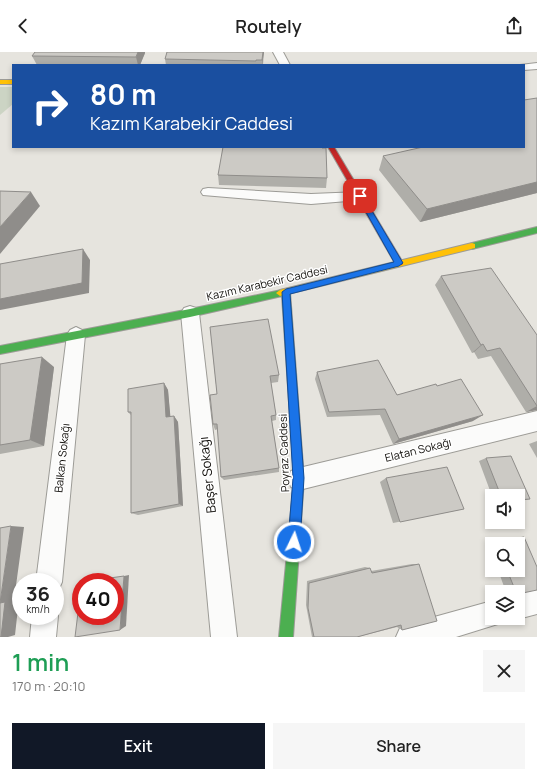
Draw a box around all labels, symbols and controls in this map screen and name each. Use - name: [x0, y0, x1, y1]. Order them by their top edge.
- text: Routely: [235, 14, 302, 38]
- icon: back: [12, 15, 34, 37]
- icon: share: [503, 15, 525, 37]
- text: 80 m: [90, 75, 156, 113]
- icon: right: [24, 80, 76, 132]
- text: Kazım Karabekir Caddesi: [90, 111, 293, 135]
- pin: [343, 179, 377, 213]
- icon: arrive: [349, 185, 371, 207]
- street label: Kazım Karabekir Caddesi: [205, 261, 329, 304]
- street label: Poyraz Caddesi: [275, 414, 292, 492]
- street label: Balkan Sokağı: [50, 423, 73, 493]
- street label: Elatan Sokağı: [383, 434, 453, 465]
- street label: Başer Sokağı: [194, 436, 220, 514]
- map controls: [485, 489, 525, 625]
- button: sound: [485, 489, 525, 529]
- position arrow: [273, 521, 315, 563]
- button: search: [485, 537, 525, 577]
- speed limit sign: 40: [72, 573, 124, 625]
- text: 36: [26, 580, 50, 607]
- button: layers: [485, 585, 525, 625]
- text: km/h: [26, 602, 50, 616]
- text: 1 min: [12, 645, 69, 678]
- button: close: [483, 650, 525, 692]
- text: 170 m · 20:10: [12, 677, 86, 695]
- button: Exit: [12, 723, 265, 769]
- button: Share: [273, 723, 525, 769]

